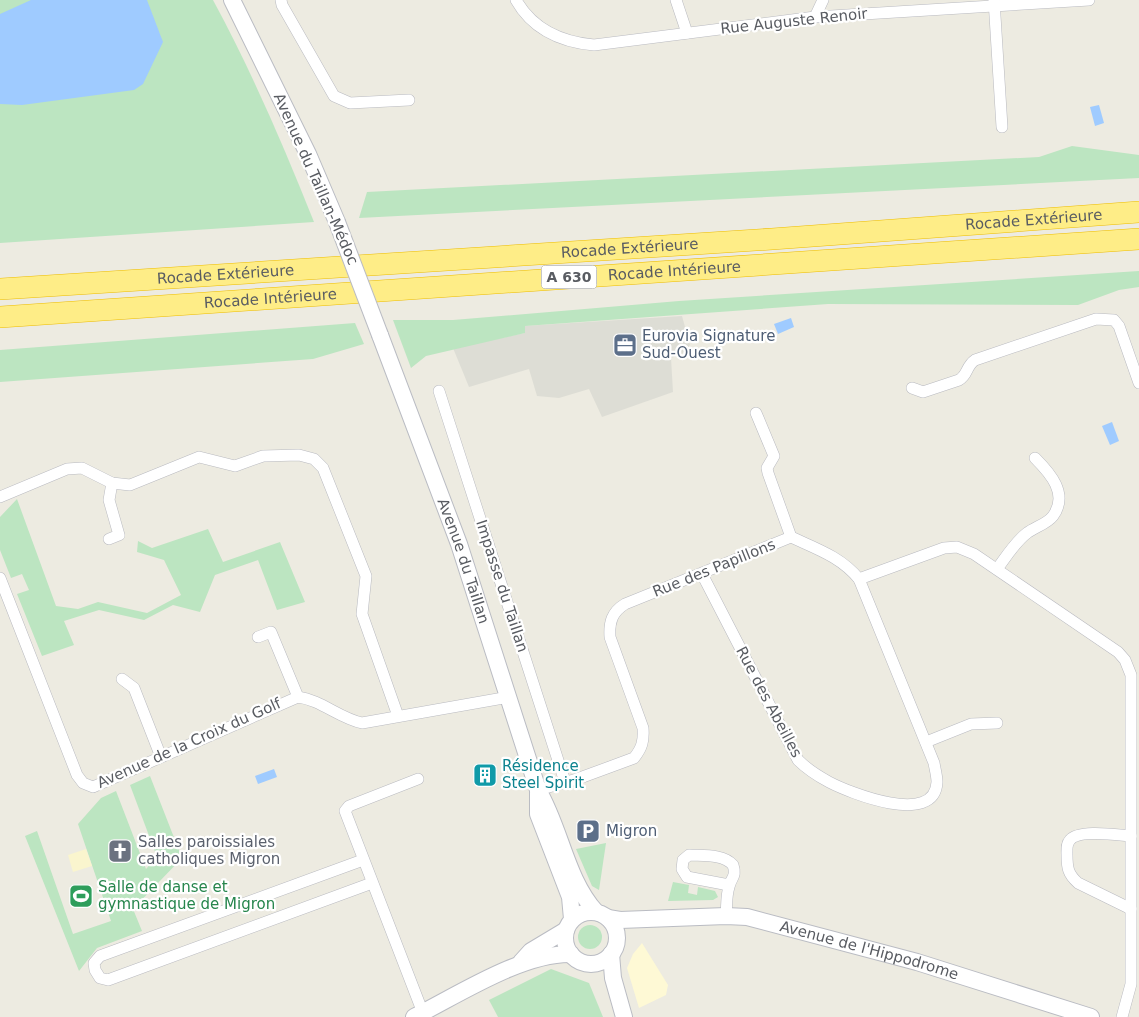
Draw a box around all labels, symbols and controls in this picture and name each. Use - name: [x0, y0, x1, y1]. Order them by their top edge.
- street label: Rue Auguste Renoir: [720, 4, 869, 38]
- street label: Avenue du Taillan-Médoc: [270, 90, 362, 268]
- street label: Rocade Extérieure: [964, 206, 1103, 234]
- street label: Rocade Extérieure: [560, 235, 699, 262]
- street label: Rocade Intérieure: [607, 257, 741, 284]
- street label: Rocade Extérieure: [156, 261, 295, 288]
- road number: A 630: [542, 266, 596, 288]
- street label: Rocade Intérieure: [203, 285, 337, 312]
- place label: Eurovia Signature Sud-Ouest: [642, 327, 775, 362]
- office icon: Eurovia Signature Sud-Ouest: [612, 332, 638, 358]
- street label: Avenue du Taillan: [434, 496, 493, 626]
- street label: Impasse du Taillan: [472, 517, 532, 655]
- street label: Rue des Papillons: [650, 535, 778, 601]
- street label: Rue des Abeilles: [732, 643, 806, 761]
- street label: Avenue de la Croix du Golf: [94, 694, 284, 792]
- place label: Résidence Steel Spirit: [502, 757, 584, 792]
- building icon: Résidence Steel Spirit: [472, 762, 498, 788]
- parking icon: Migron: [575, 818, 601, 844]
- place label: Migron: [606, 822, 657, 840]
- place label: Salles paroissiales catholiques Migron: [138, 833, 280, 868]
- church icon: Salles paroissiales catholiques Migron: [107, 838, 133, 864]
- place label: Salle de danse et gymnastique de Migron: [98, 878, 275, 913]
- sports icon: Salle de danse et gymnastique de Migron: [68, 883, 94, 909]
- street label: Avenue de l'Hippodrome: [778, 917, 961, 984]

